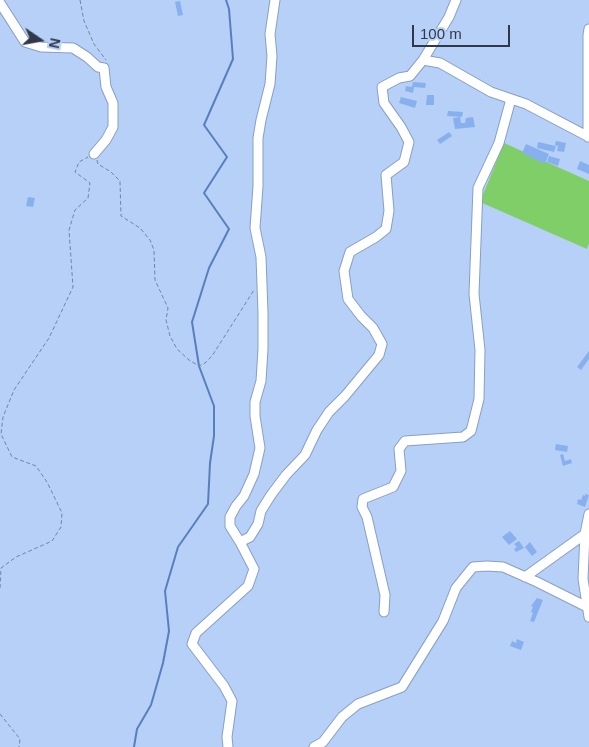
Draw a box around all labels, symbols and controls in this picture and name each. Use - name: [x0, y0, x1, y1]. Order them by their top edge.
- north arrow: [15, 15, 65, 65]
- scale bar: [414, 15, 512, 47]
- text: 100 m: [420, 25, 462, 42]
- text: N: [46, 37, 64, 50]

